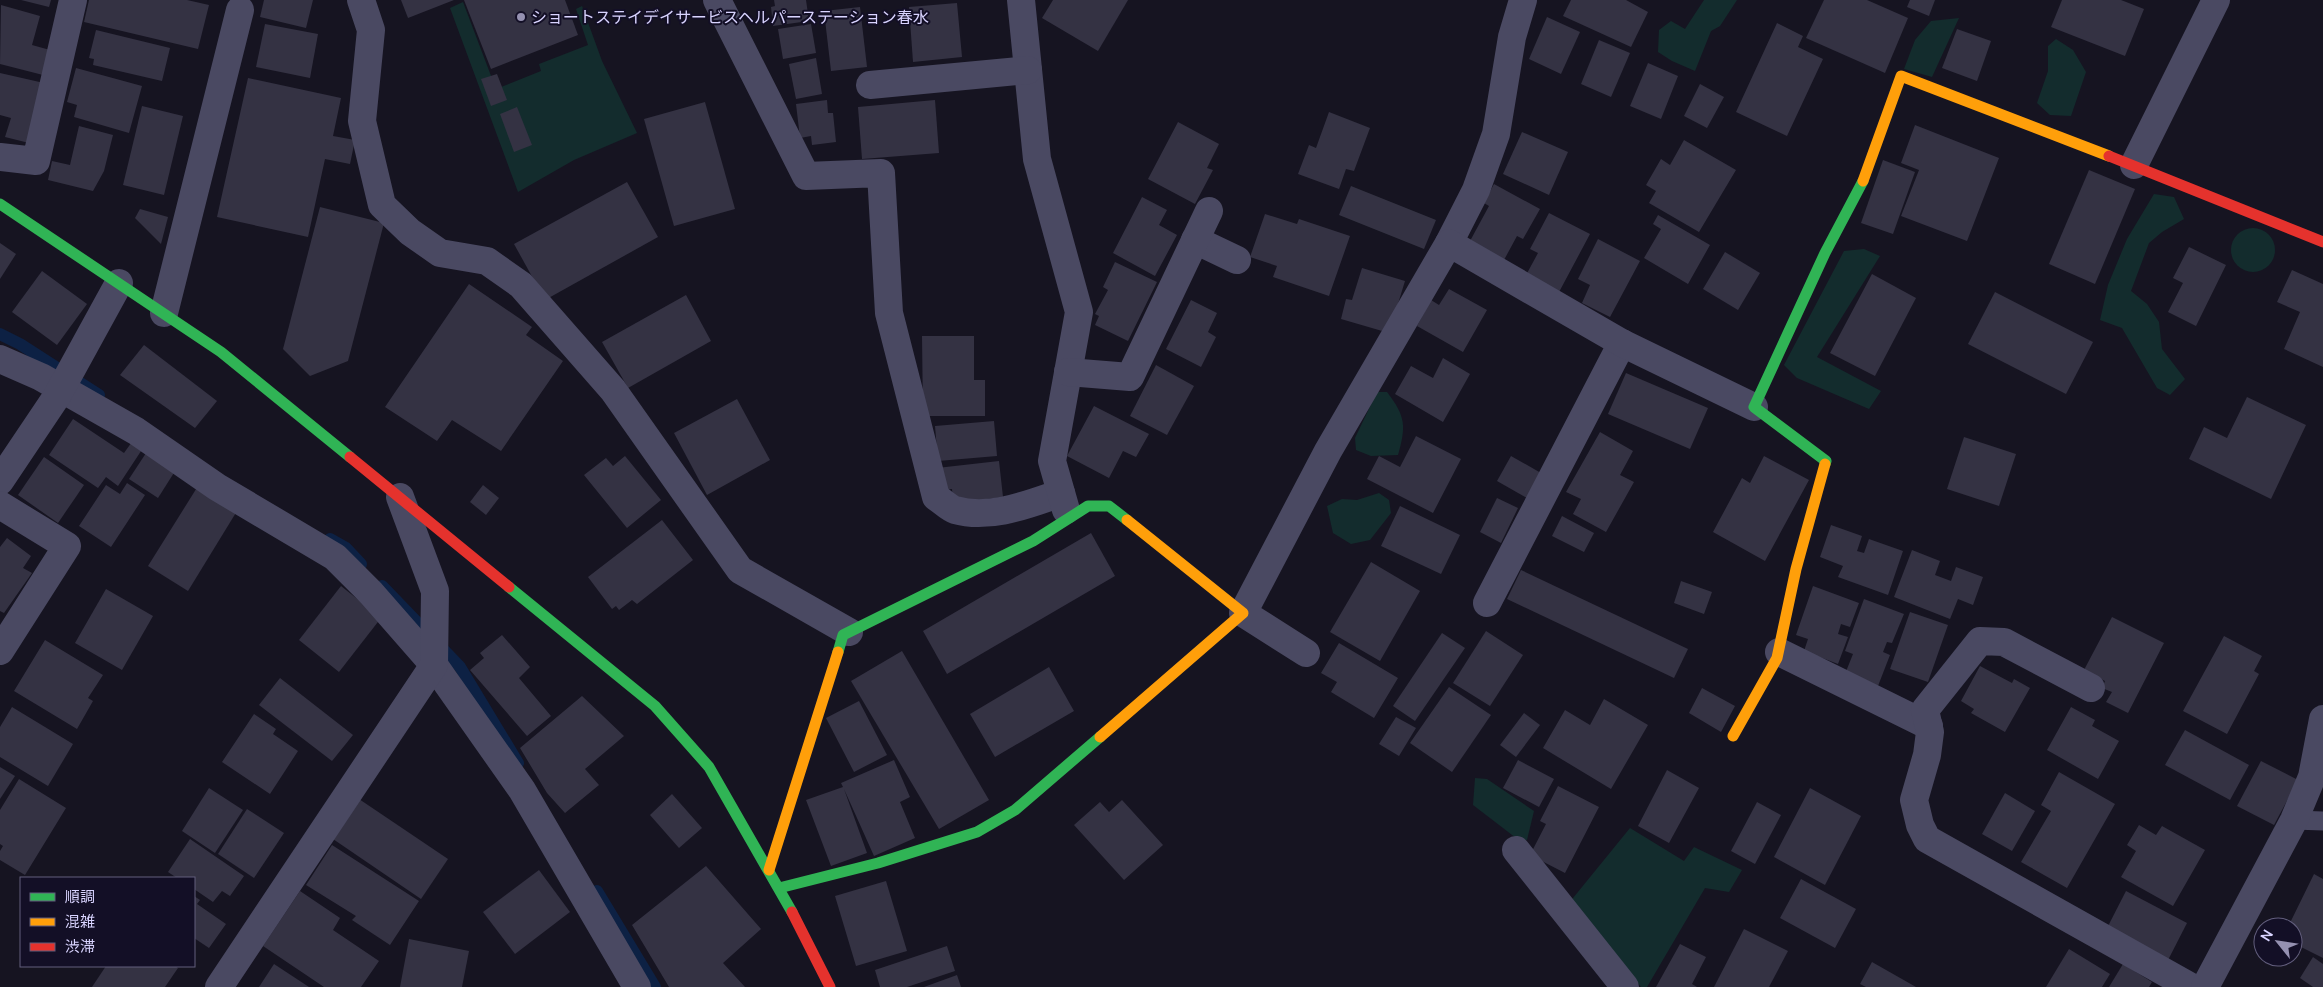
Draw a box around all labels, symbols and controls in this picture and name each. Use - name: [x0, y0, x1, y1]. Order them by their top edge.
- place label: ショートステイデイサービスヘルパーステーション春水: [531, 6, 929, 28]
- marker: ショートステイデイサービスヘルパーステーション春水: [515, 11, 527, 23]
- legend: [20, 877, 195, 967]
- text: 順調: [65, 886, 95, 907]
- text: 混雑: [65, 911, 95, 932]
- north arrow: [2253, 917, 2303, 967]
- text: N: [2256, 926, 2277, 944]
- text: 渋滞: [65, 936, 95, 957]

